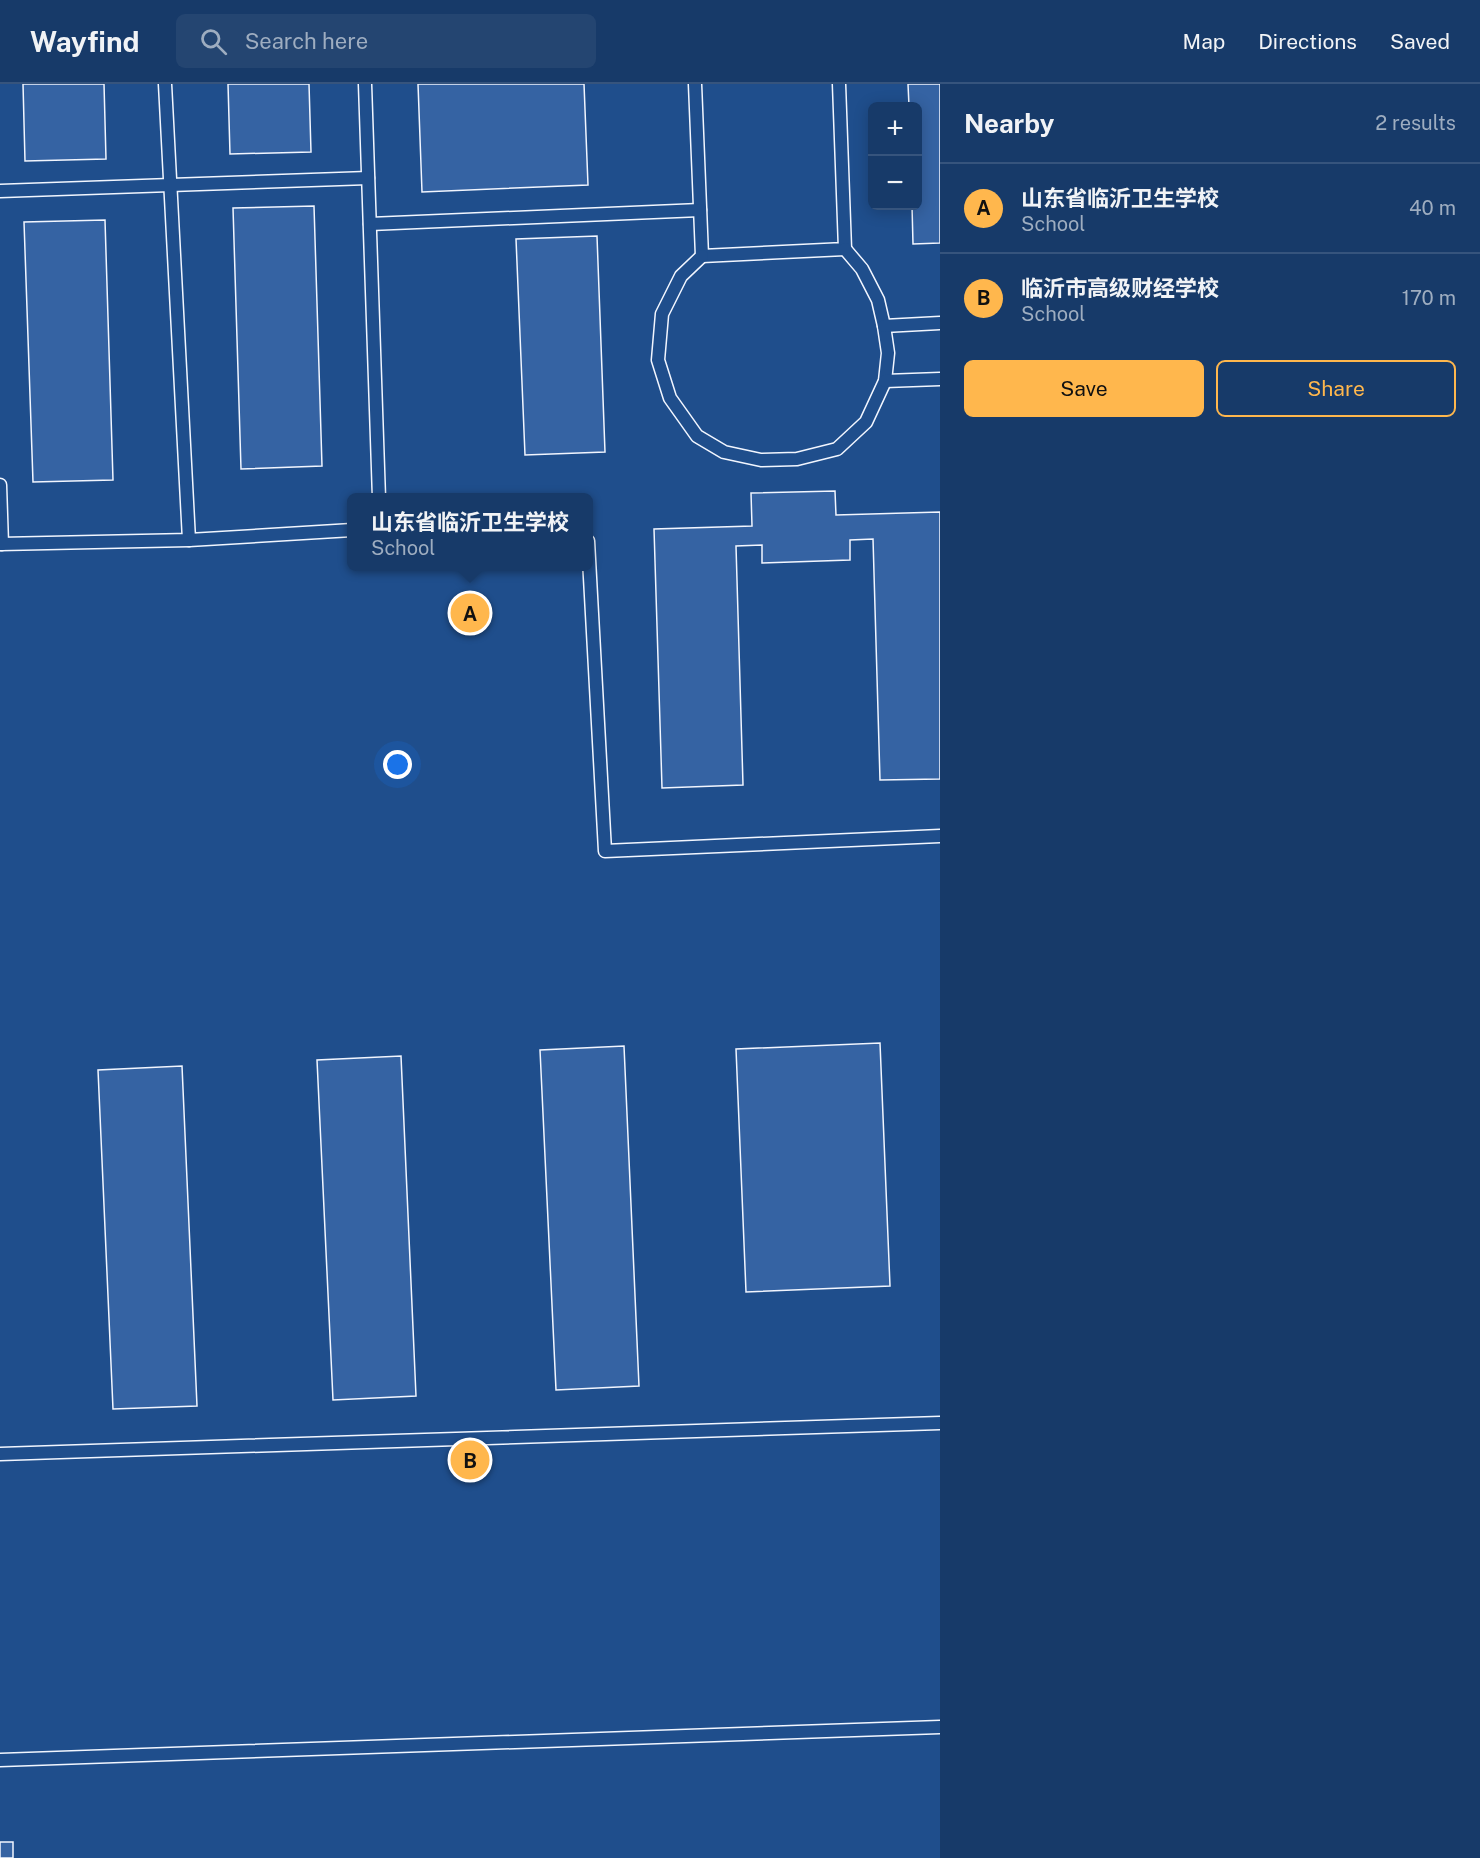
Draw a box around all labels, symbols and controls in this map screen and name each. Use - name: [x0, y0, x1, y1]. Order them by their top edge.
- search box: [176, 14, 596, 68]
- text: Wayfind: [30, 25, 140, 58]
- icon: search: [197, 25, 230, 58]
- text: Search here: [245, 28, 368, 54]
- text: Map: [1183, 29, 1225, 54]
- text: Directions: [1258, 29, 1357, 54]
- text: Saved: [1390, 29, 1450, 54]
- map controls: [868, 102, 922, 210]
- button: +: [868, 102, 922, 156]
- text: Nearby: [964, 108, 1054, 139]
- text: 2 results: [1375, 111, 1456, 135]
- button: −: [868, 156, 922, 210]
- text: 山东省临沂卫生学校: [1021, 185, 1219, 211]
- text: A: [976, 196, 991, 220]
- text: 40 m: [1409, 196, 1456, 220]
- text: School: [1021, 212, 1085, 236]
- text: 临沂市高级财经学校: [1021, 275, 1219, 301]
- text: B: [977, 286, 990, 310]
- text: 170 m: [1402, 286, 1456, 310]
- text: School: [1021, 302, 1085, 326]
- button: Save: [964, 360, 1204, 417]
- button: Share: [1216, 360, 1456, 417]
- popup: [347, 493, 593, 571]
- text: 山东省临沂卫生学校: [371, 509, 569, 535]
- text: School: [371, 536, 435, 560]
- pin: A: [450, 590, 490, 636]
- your location: [383, 750, 412, 779]
- pin: B: [450, 1438, 490, 1482]

